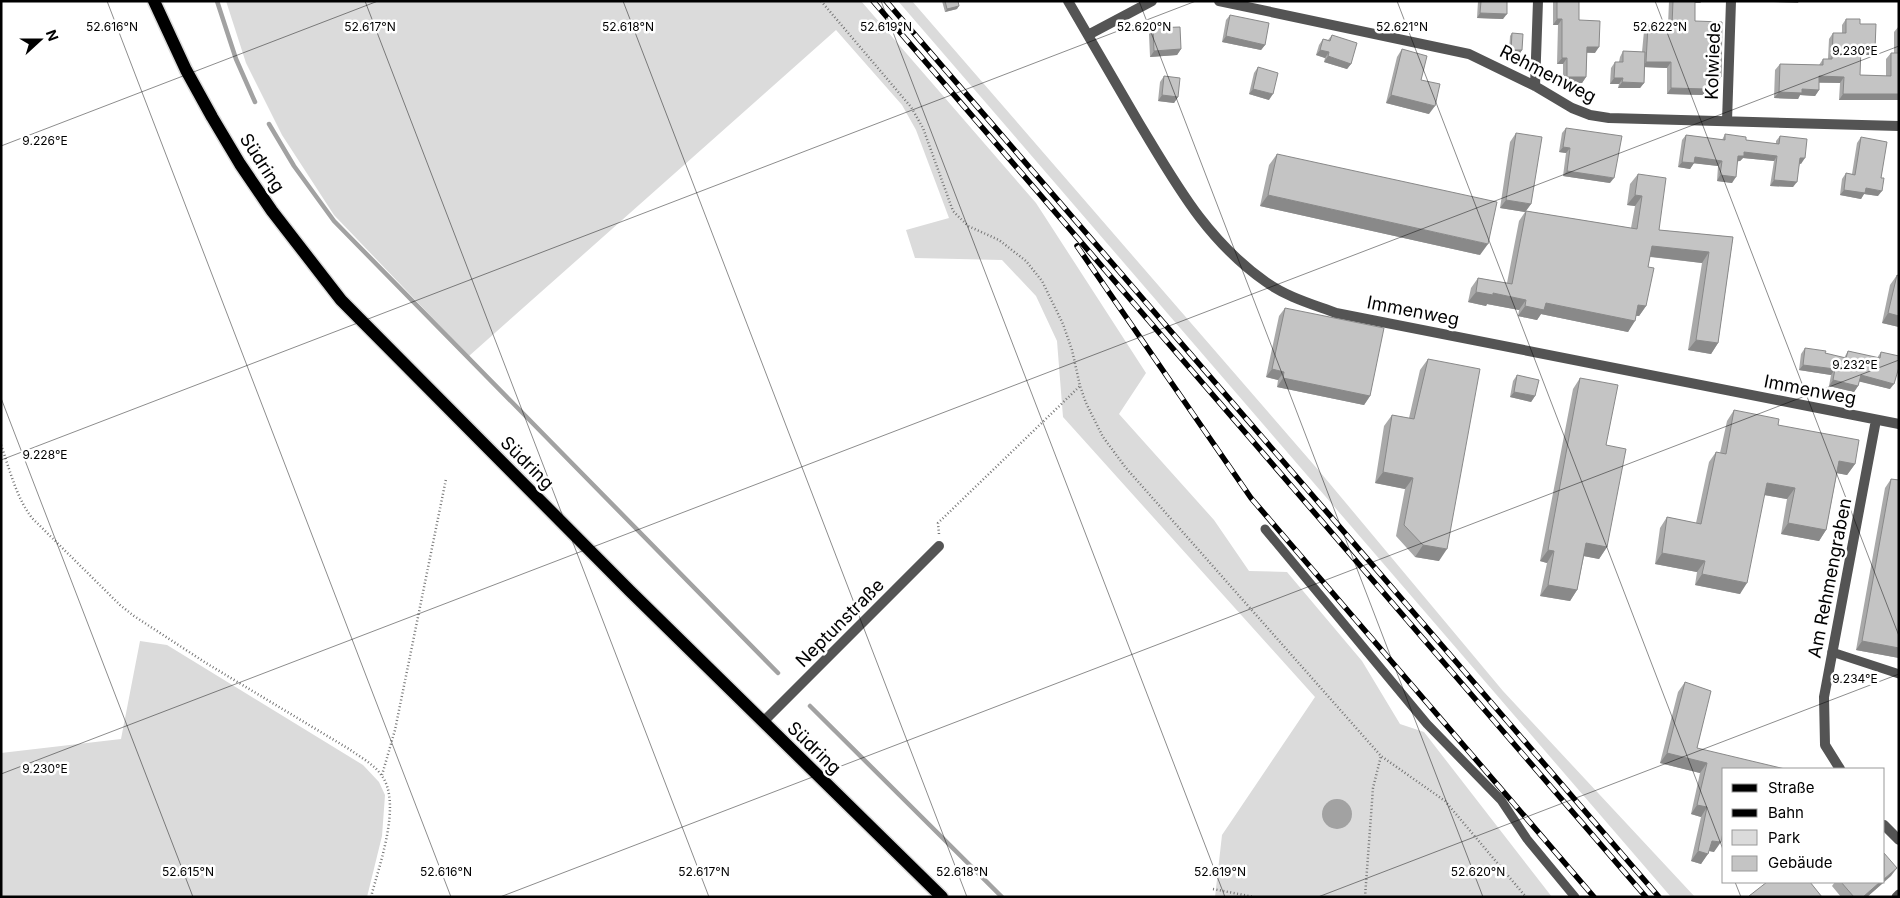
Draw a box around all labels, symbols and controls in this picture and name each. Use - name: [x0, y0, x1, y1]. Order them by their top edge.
- north arrow: [15, 15, 65, 65]
- text: 52.616°N: [86, 19, 138, 34]
- text: 52.617°N: [344, 19, 396, 34]
- text: 52.618°N: [602, 19, 654, 34]
- text: 52.619°N: [860, 19, 912, 34]
- text: 52.620°N: [1117, 19, 1171, 34]
- text: 52.621°N: [1376, 19, 1428, 34]
- text: 52.622°N: [1633, 19, 1687, 34]
- street label: Kolwiede: [1701, 22, 1724, 100]
- text: N: [43, 27, 62, 43]
- street label: Rehmenweg: [1497, 40, 1600, 107]
- text: 9.230°E: [1832, 43, 1878, 58]
- street label: Südring: [236, 129, 289, 196]
- text: 9.226°E: [22, 133, 68, 148]
- street label: Immenweg: [1365, 291, 1461, 330]
- text: 9.232°E: [1832, 357, 1878, 372]
- street label: Immenweg: [1762, 370, 1858, 409]
- street label: Südring: [496, 432, 558, 494]
- text: 9.228°E: [22, 447, 68, 462]
- street label: Am Rehmengraben: [1804, 496, 1855, 660]
- street label: Neptunstraße: [791, 574, 888, 671]
- text: 9.234°E: [1832, 671, 1878, 686]
- street label: Südring: [783, 717, 845, 778]
- text: 9.230°E: [22, 761, 68, 776]
- legend: [1722, 768, 1885, 883]
- text: Straße: [1768, 778, 1815, 797]
- text: Bahn: [1768, 803, 1804, 822]
- text: Park: [1768, 828, 1801, 847]
- text: Gebäude: [1768, 853, 1833, 872]
- text: 52.615°N: [162, 864, 214, 879]
- text: 52.616°N: [420, 864, 472, 879]
- text: 52.617°N: [678, 864, 730, 879]
- text: 52.618°N: [936, 864, 988, 879]
- text: 52.619°N: [1194, 864, 1246, 879]
- text: 52.620°N: [1451, 864, 1505, 879]

